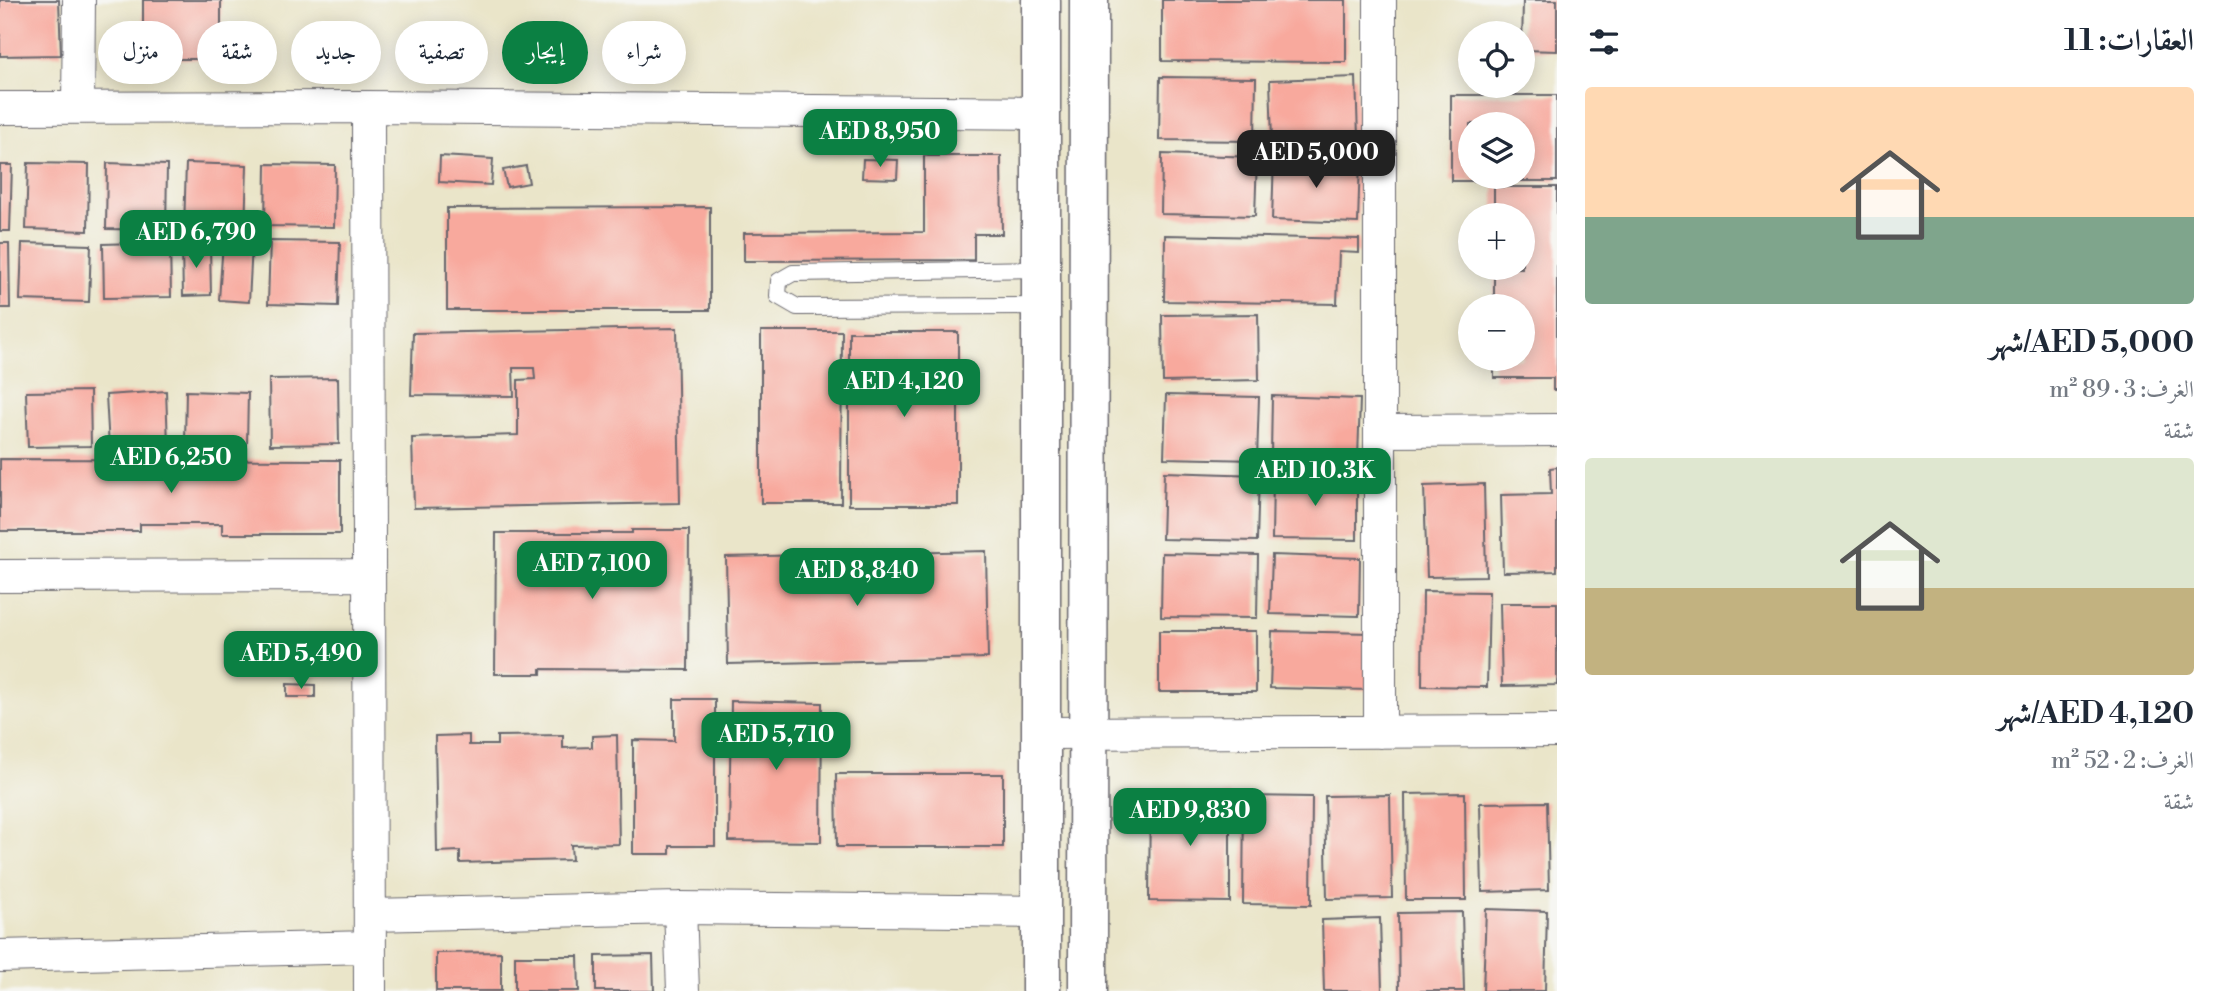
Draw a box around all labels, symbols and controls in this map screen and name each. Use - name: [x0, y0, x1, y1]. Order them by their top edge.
- chip: منزل: [98, 21, 183, 84]
- chip: شقة: [197, 21, 277, 84]
- chip: جديد: [291, 21, 381, 84]
- chip: تصفية: [395, 21, 488, 84]
- chip: إيجار: [502, 21, 588, 84]
- chip: شراء: [602, 21, 686, 84]
- map controls: [1458, 21, 1535, 371]
- button: locate: [1458, 21, 1535, 98]
- text: العقارات: 11: [2064, 22, 2194, 60]
- icon: filters: [1585, 23, 1623, 61]
- pin: AED 8,950: [800, 110, 960, 169]
- button: layers: [1458, 112, 1535, 189]
- text: AED 8,950: [819, 118, 941, 146]
- pin: AED 5,000: [1236, 130, 1396, 190]
- icon: home: [1827, 132, 1953, 258]
- text: AED 5,000: [1253, 139, 1379, 167]
- button: +: [1458, 203, 1535, 280]
- pin: AED 6,790: [116, 210, 276, 270]
- text: AED 6,790: [136, 219, 256, 247]
- button: −: [1458, 294, 1535, 371]
- text: AED 5,000/شهر: [1990, 324, 2194, 362]
- pin: AED 4,120: [824, 360, 984, 419]
- text: AED 4,120: [844, 368, 964, 396]
- text: الغرف: 3 · 89 m²: [2049, 376, 2194, 404]
- text: شقة: [2164, 417, 2194, 445]
- pin: AED 6,250: [91, 435, 251, 495]
- text: AED 6,250: [110, 444, 232, 472]
- pin: AED 10.3K: [1235, 448, 1395, 508]
- text: AED 10.3K: [1255, 457, 1375, 485]
- icon: home: [1827, 503, 1953, 629]
- pin: AED 7,100: [512, 542, 672, 601]
- pin: AED 8,840: [777, 548, 937, 608]
- text: AED 7,100: [533, 550, 651, 578]
- text: AED 8,840: [795, 557, 919, 585]
- pin: AED 5,490: [221, 632, 381, 691]
- text: AED 5,490: [240, 640, 362, 668]
- text: AED 4,120/شهر: [1998, 695, 2194, 733]
- pin: AED 5,710: [696, 712, 856, 772]
- text: AED 5,710: [717, 721, 835, 749]
- text: الغرف: 2 · 52 m²: [2051, 747, 2194, 775]
- pin: AED 9,830: [1110, 788, 1270, 848]
- text: شقة: [2164, 788, 2194, 816]
- text: AED 9,830: [1129, 797, 1251, 825]

